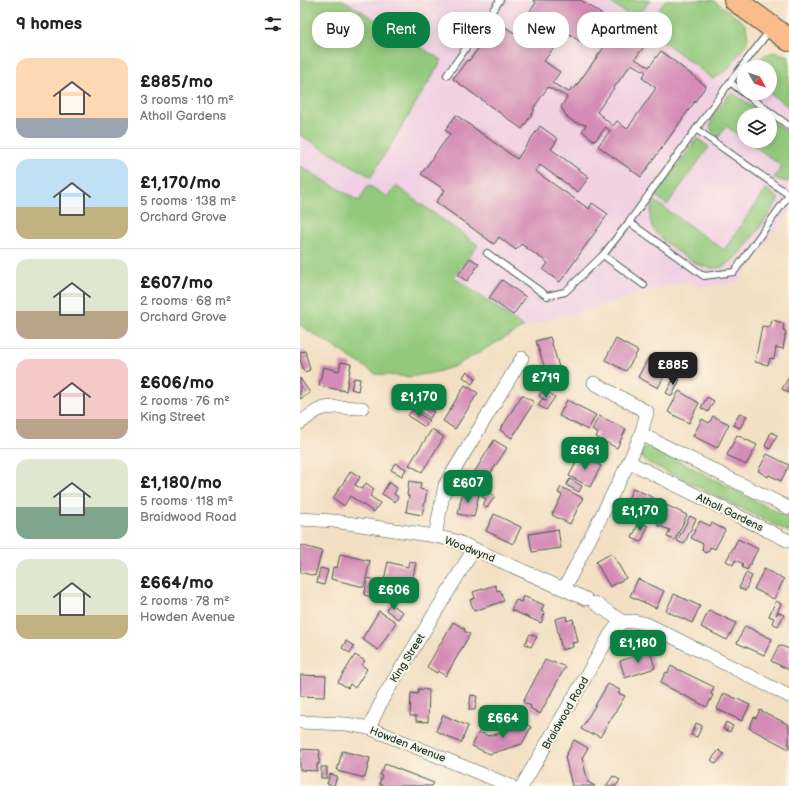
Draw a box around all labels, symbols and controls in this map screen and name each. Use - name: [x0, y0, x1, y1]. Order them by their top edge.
- chip: Buy: [312, 12, 364, 48]
- chip: Rent: [372, 12, 430, 48]
- chip: Filters: [438, 12, 505, 48]
- chip: New: [513, 12, 569, 48]
- chip: Apartment: [577, 12, 672, 48]
- icon: filters: [262, 13, 284, 35]
- text: 9 homes: [16, 14, 82, 34]
- north arrow: [737, 60, 777, 100]
- map controls: [737, 60, 777, 148]
- text: £885/mo: [140, 72, 213, 92]
- icon: home: [48, 74, 96, 122]
- text: 3 rooms · 110 m²: [140, 92, 234, 108]
- text: Atholl Gardens: [140, 108, 226, 124]
- button: layers: [737, 108, 777, 148]
- text: £1,170/mo: [140, 173, 221, 193]
- icon: home: [48, 175, 96, 223]
- text: 5 rooms · 138 m²: [140, 193, 236, 209]
- text: Orchard Grove: [140, 209, 227, 225]
- text: £607/mo: [140, 273, 213, 293]
- icon: home: [48, 275, 96, 323]
- text: 2 rooms · 68 m²: [140, 293, 231, 309]
- text: Orchard Grove: [140, 309, 227, 325]
- pin: £885: [649, 352, 697, 386]
- text: £885: [657, 357, 689, 373]
- pin: £719: [522, 365, 570, 399]
- text: £719: [532, 370, 560, 386]
- text: £606/mo: [140, 373, 214, 393]
- icon: home: [48, 375, 96, 423]
- pin: £1,170: [386, 384, 452, 418]
- text: £1,170: [400, 389, 438, 405]
- text: 2 rooms · 76 m²: [140, 393, 230, 409]
- text: King Street: [140, 409, 205, 425]
- pin: £861: [561, 437, 609, 471]
- text: £861: [570, 442, 600, 458]
- pin: £607: [444, 470, 492, 504]
- text: £1,180/mo: [140, 473, 222, 493]
- icon: home: [48, 475, 96, 523]
- text: £607: [452, 475, 484, 491]
- street label: Atholl Gardens: [694, 491, 766, 535]
- text: 5 rooms · 118 m²: [140, 493, 233, 509]
- pin: £1,170: [607, 498, 673, 532]
- text: £1,170: [621, 503, 659, 519]
- text: Braidwood Road: [140, 509, 236, 525]
- street label: Woodwynd: [443, 534, 497, 565]
- text: £664/mo: [140, 573, 213, 593]
- icon: home: [48, 575, 96, 623]
- pin: £606: [370, 577, 418, 611]
- text: £606: [378, 582, 410, 598]
- text: 2 rooms · 78 m²: [140, 593, 230, 609]
- text: Howden Avenue: [140, 609, 235, 625]
- pin: £1,180: [605, 630, 671, 664]
- street label: King Street: [387, 631, 428, 685]
- text: £1,180: [619, 635, 657, 651]
- street label: Braidwood Road: [539, 675, 591, 752]
- pin: £664: [479, 705, 527, 739]
- text: £664: [487, 710, 519, 726]
- street label: Howden Avenue: [368, 724, 448, 765]

